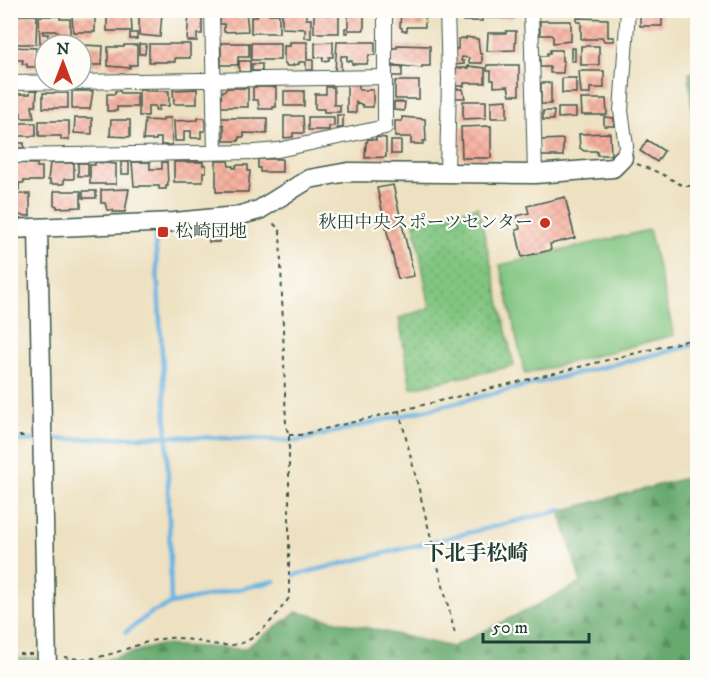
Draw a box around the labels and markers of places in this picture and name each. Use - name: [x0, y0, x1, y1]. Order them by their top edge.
- place label: 秋田中央スポーツセンター: [318, 212, 533, 234]
- marker: 秋田中央スポーツセンター: [538, 216, 552, 230]
- place label: 松崎団地: [175, 221, 247, 243]
- marker: 松崎団地: [156, 225, 170, 239]

